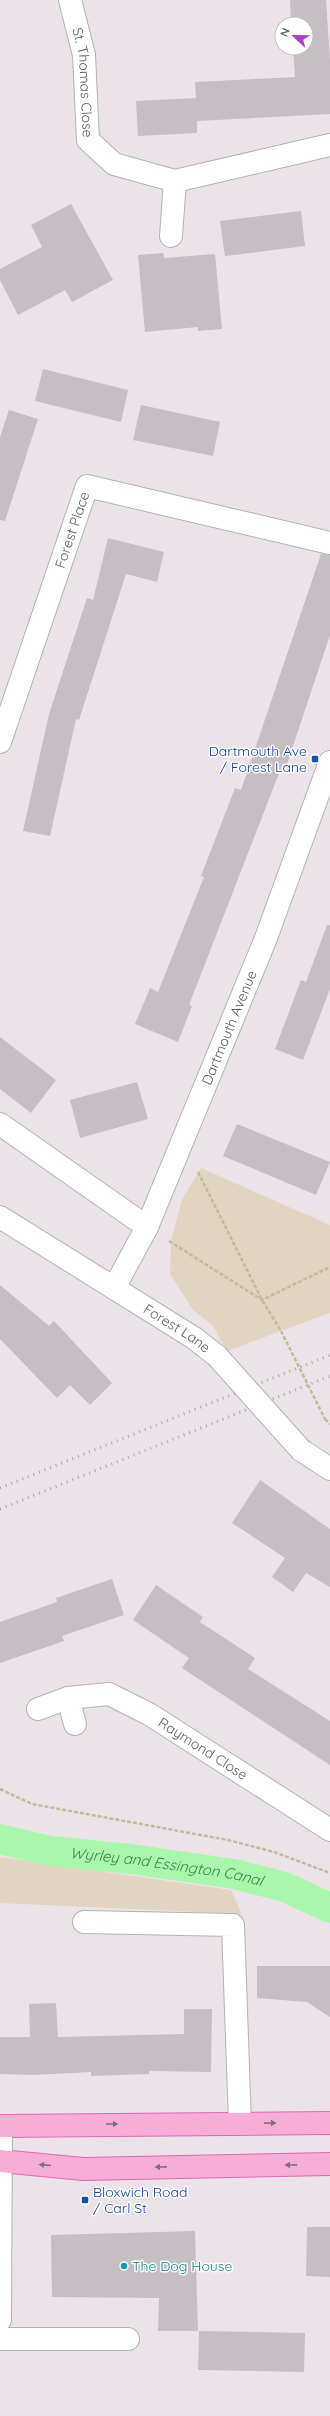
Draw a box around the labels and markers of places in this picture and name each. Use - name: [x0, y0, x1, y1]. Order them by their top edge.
- place label: Dartmouth Ave / Forest Lane: [209, 742, 307, 776]
- marker: Dartmouth Ave / Forest Lane: [310, 754, 320, 764]
- place label: Bloxwich Road / Carl St: [93, 2183, 188, 2217]
- marker: Bloxwich Road / Carl St: [80, 2195, 90, 2205]
- place label: The Dog House: [132, 2257, 232, 2275]
- marker: The Dog House: [119, 2261, 129, 2271]

